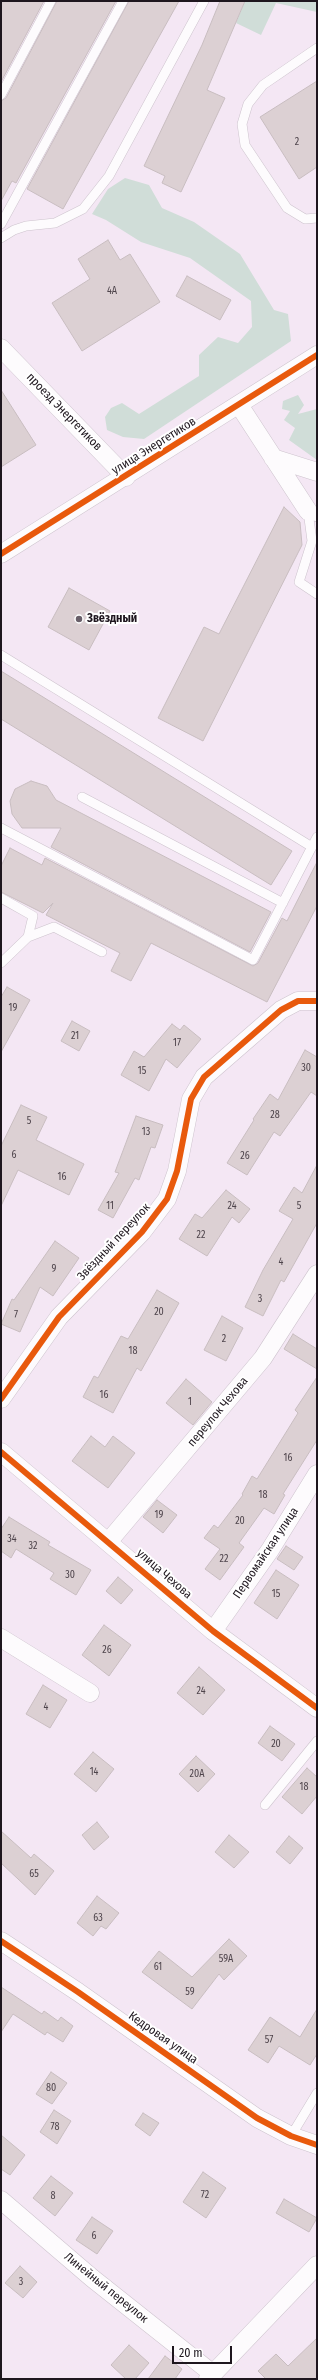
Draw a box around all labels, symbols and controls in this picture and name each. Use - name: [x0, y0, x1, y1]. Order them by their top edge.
- house number: 2: [295, 136, 299, 148]
- house number: 4А: [107, 285, 117, 297]
- street label: проезд Энергетиков: [23, 370, 105, 454]
- street label: улица Энергетиков: [109, 414, 199, 478]
- place label: Звёздный: [87, 612, 137, 626]
- marker: Звёздный: [74, 614, 84, 624]
- house number: 19: [9, 1002, 17, 1014]
- house number: 21: [71, 1030, 79, 1042]
- house number: 17: [173, 1037, 181, 1049]
- house number: 30: [301, 1062, 311, 1074]
- house number: 15: [138, 1065, 146, 1077]
- house number: 28: [270, 1109, 280, 1121]
- house number: 5: [27, 1115, 31, 1127]
- house number: 13: [142, 1126, 150, 1138]
- house number: 6: [12, 1149, 16, 1161]
- house number: 26: [240, 1150, 250, 1162]
- house number: 16: [58, 1171, 66, 1183]
- street label: Звёздный переулок: [75, 1200, 153, 1284]
- house number: 11: [106, 1200, 114, 1212]
- house number: 24: [227, 1200, 237, 1212]
- house number: 5: [297, 1200, 301, 1212]
- house number: 22: [197, 1229, 205, 1241]
- house number: 4: [279, 1256, 283, 1268]
- house number: 9: [52, 1263, 56, 1275]
- house number: 3: [258, 1293, 262, 1305]
- house number: 20: [154, 1306, 164, 1318]
- house number: 7: [14, 1309, 18, 1321]
- house number: 2: [222, 1333, 226, 1345]
- house number: 18: [129, 1345, 137, 1357]
- street label: переулок Чехова: [185, 1374, 251, 1450]
- house number: 16: [100, 1389, 108, 1401]
- house number: 1: [188, 1396, 192, 1408]
- house number: 16: [284, 1452, 292, 1464]
- house number: 18: [259, 1489, 267, 1501]
- street label: Первомайская улица: [230, 1505, 302, 1601]
- house number: 19: [155, 1509, 163, 1521]
- house number: 20: [235, 1515, 245, 1527]
- house number: 34: [7, 1533, 17, 1545]
- house number: 32: [29, 1540, 37, 1552]
- street label: улица Чехова: [133, 1546, 195, 1602]
- house number: 22: [220, 1553, 228, 1565]
- house number: 30: [65, 1569, 75, 1581]
- house number: 15: [272, 1588, 280, 1600]
- house number: 26: [102, 1644, 112, 1656]
- house number: 24: [196, 1685, 206, 1697]
- house number: 4: [44, 1701, 48, 1713]
- house number: 20: [271, 1738, 281, 1750]
- house number: 14: [90, 1766, 98, 1778]
- house number: 20А: [190, 1768, 204, 1780]
- house number: 18: [300, 1781, 308, 1793]
- house number: 65: [29, 1868, 39, 1880]
- house number: 63: [93, 1912, 103, 1924]
- house number: 59А: [219, 1953, 233, 1965]
- house number: 61: [154, 1961, 162, 1973]
- house number: 59: [185, 1986, 195, 1998]
- street label: Кедровая улица: [126, 2009, 200, 2067]
- house number: 57: [265, 2034, 273, 2046]
- house number: 80: [46, 2082, 56, 2094]
- house number: 78: [51, 2121, 59, 2133]
- house number: 72: [201, 2189, 209, 2201]
- house number: 8: [51, 2190, 55, 2202]
- house number: 6: [92, 2230, 96, 2242]
- street label: Линейный переулок: [61, 2250, 151, 2326]
- house number: 3: [19, 2276, 23, 2288]
- scale bar: [174, 2338, 234, 2364]
- text: 20 m: [179, 2346, 203, 2360]

